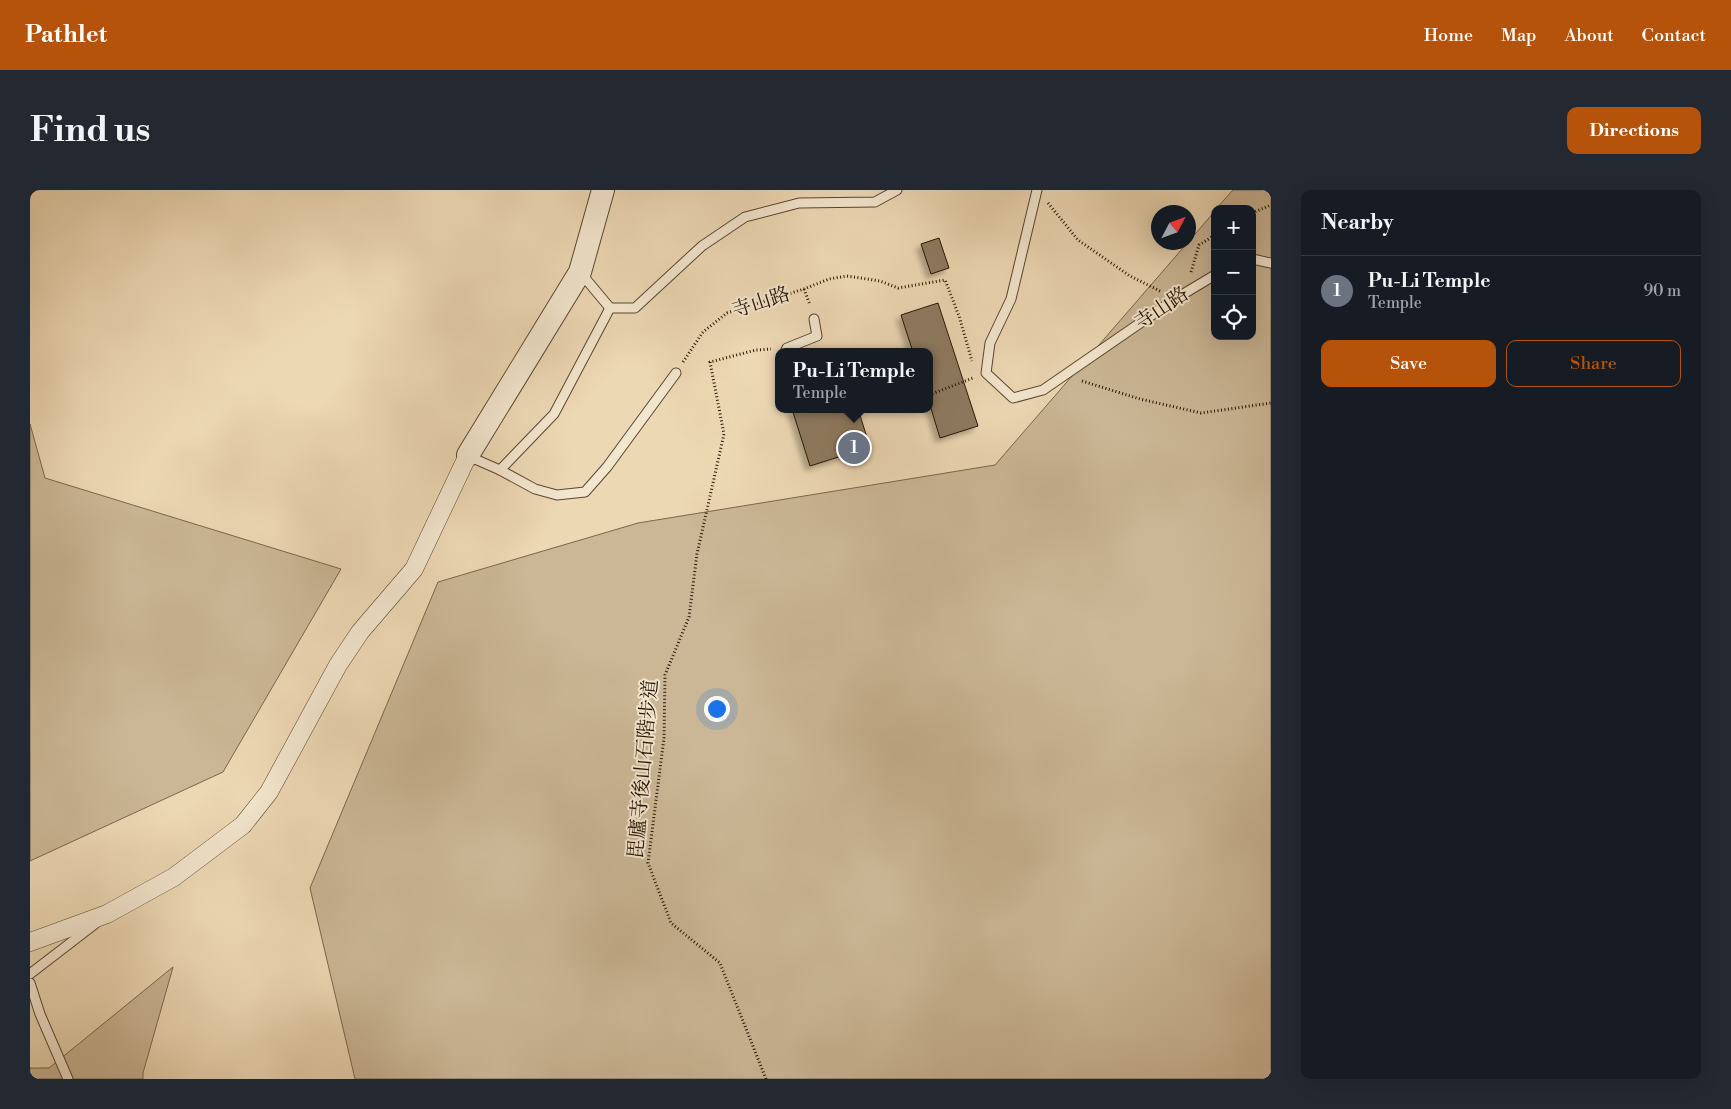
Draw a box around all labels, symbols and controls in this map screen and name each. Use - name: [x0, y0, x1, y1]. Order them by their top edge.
- text: Pathlet: [25, 20, 107, 50]
- text: Home: [1424, 24, 1473, 47]
- text: Map: [1501, 24, 1537, 47]
- text: About: [1565, 24, 1614, 47]
- text: Contact: [1642, 24, 1706, 47]
- button: Directions: [1567, 107, 1701, 154]
- text: Find us: [30, 109, 150, 152]
- north arrow: [1151, 205, 1196, 250]
- map controls: [1211, 205, 1256, 340]
- button: +: [1211, 205, 1256, 250]
- text: Nearby: [1321, 210, 1394, 236]
- button: −: [1211, 250, 1256, 295]
- text: Pu-Li Temple: [1368, 269, 1490, 293]
- text: 1: [1333, 281, 1341, 301]
- text: 90 m: [1643, 281, 1681, 301]
- street label: 寺山路: [729, 282, 793, 324]
- street label: 寺山路: [1130, 282, 1194, 336]
- text: Temple: [1368, 293, 1422, 313]
- button: locate: [1211, 295, 1256, 340]
- button: Save: [1321, 340, 1496, 387]
- button: Share: [1506, 340, 1681, 387]
- popup: [775, 348, 933, 413]
- text: Pu-Li Temple: [793, 359, 915, 383]
- text: Temple: [793, 383, 847, 403]
- pin: 1: [838, 429, 870, 467]
- street label: 毘廬寺後山石階步道: [624, 678, 664, 860]
- your location: [704, 696, 730, 722]

